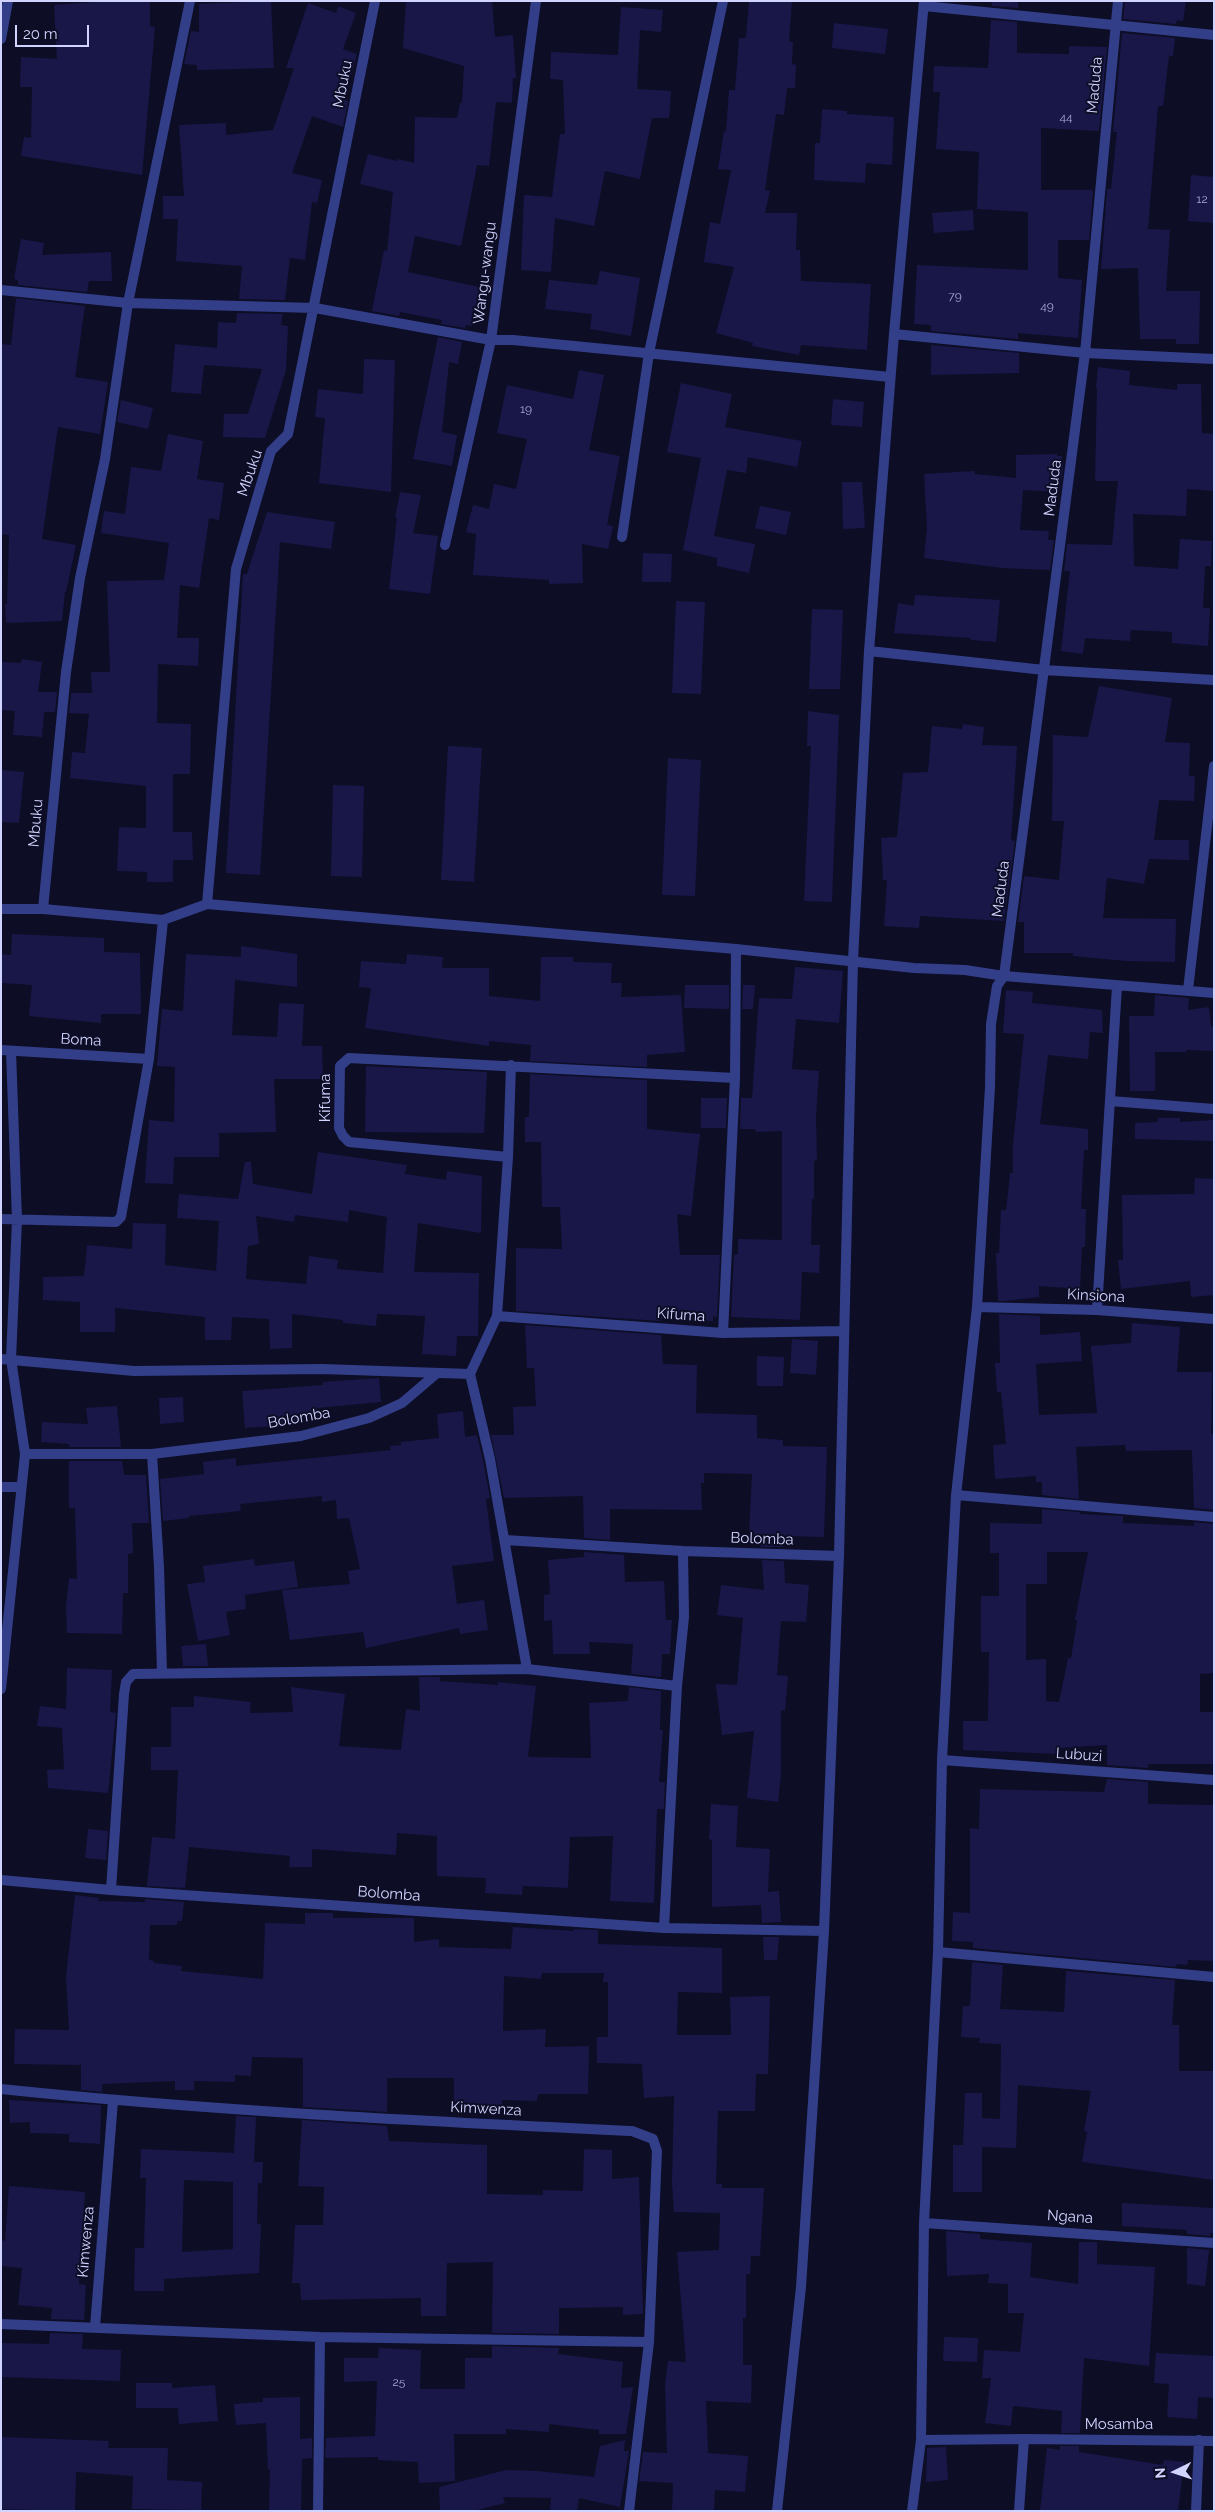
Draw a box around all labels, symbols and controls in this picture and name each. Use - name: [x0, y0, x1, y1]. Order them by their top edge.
- scale bar: [18, 15, 91, 47]
- text: 20 m: [23, 25, 58, 43]
- street label: Maduda: [1084, 56, 1106, 114]
- street label: Mbuku: [330, 59, 356, 109]
- house number: 44: [1059, 110, 1073, 124]
- house number: 12: [1196, 192, 1208, 206]
- street label: Wangu-wangu: [470, 221, 500, 325]
- house number: 79: [948, 289, 962, 303]
- house number: 49: [1040, 299, 1054, 313]
- house number: 19: [520, 402, 532, 416]
- street label: Mbuku: [234, 447, 266, 499]
- street label: Maduda: [1041, 459, 1065, 517]
- street label: Mbuku: [25, 798, 47, 848]
- street label: Maduda: [989, 860, 1013, 918]
- street label: Boma: [60, 1030, 102, 1050]
- street label: Kifuma: [316, 1074, 334, 1122]
- street label: Kinsiona: [1067, 1285, 1125, 1307]
- street label: Kifuma: [656, 1304, 706, 1326]
- street label: Bolomba: [266, 1404, 332, 1432]
- street label: Bolomba: [730, 1529, 794, 1549]
- street label: Lubuzi: [1055, 1744, 1103, 1766]
- street label: Bolomba: [357, 1883, 421, 1905]
- street label: Kimwenza: [450, 2098, 522, 2120]
- street label: Kimwenza: [74, 2206, 98, 2278]
- street label: Ngana: [1047, 2206, 1093, 2228]
- house number: 25: [393, 2375, 405, 2389]
- street label: Mosamba: [1085, 2415, 1153, 2433]
- north arrow: [1150, 2447, 1200, 2497]
- text: N: [1152, 2467, 1168, 2479]

